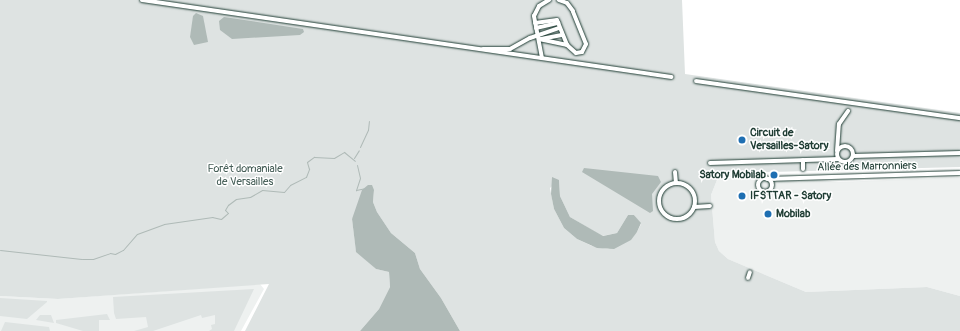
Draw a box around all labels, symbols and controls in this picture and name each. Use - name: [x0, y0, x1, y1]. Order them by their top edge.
- place label: Circuit de Versailles-Satory: [750, 127, 828, 153]
- marker: Circuit de Versailles-Satory: [737, 135, 747, 145]
- street label: Allée des Marronniers: [817, 160, 917, 174]
- park label: Forêt domaniale de Versailles: [207, 163, 283, 189]
- place label: Satory Mobilab: [699, 168, 766, 182]
- marker: Satory Mobilab: [769, 170, 779, 180]
- place label: IFSTTAR - Satory: [750, 189, 831, 203]
- marker: IFSTTAR - Satory: [737, 191, 747, 201]
- place label: Mobilab: [776, 207, 810, 221]
- marker: Mobilab: [763, 209, 773, 219]

